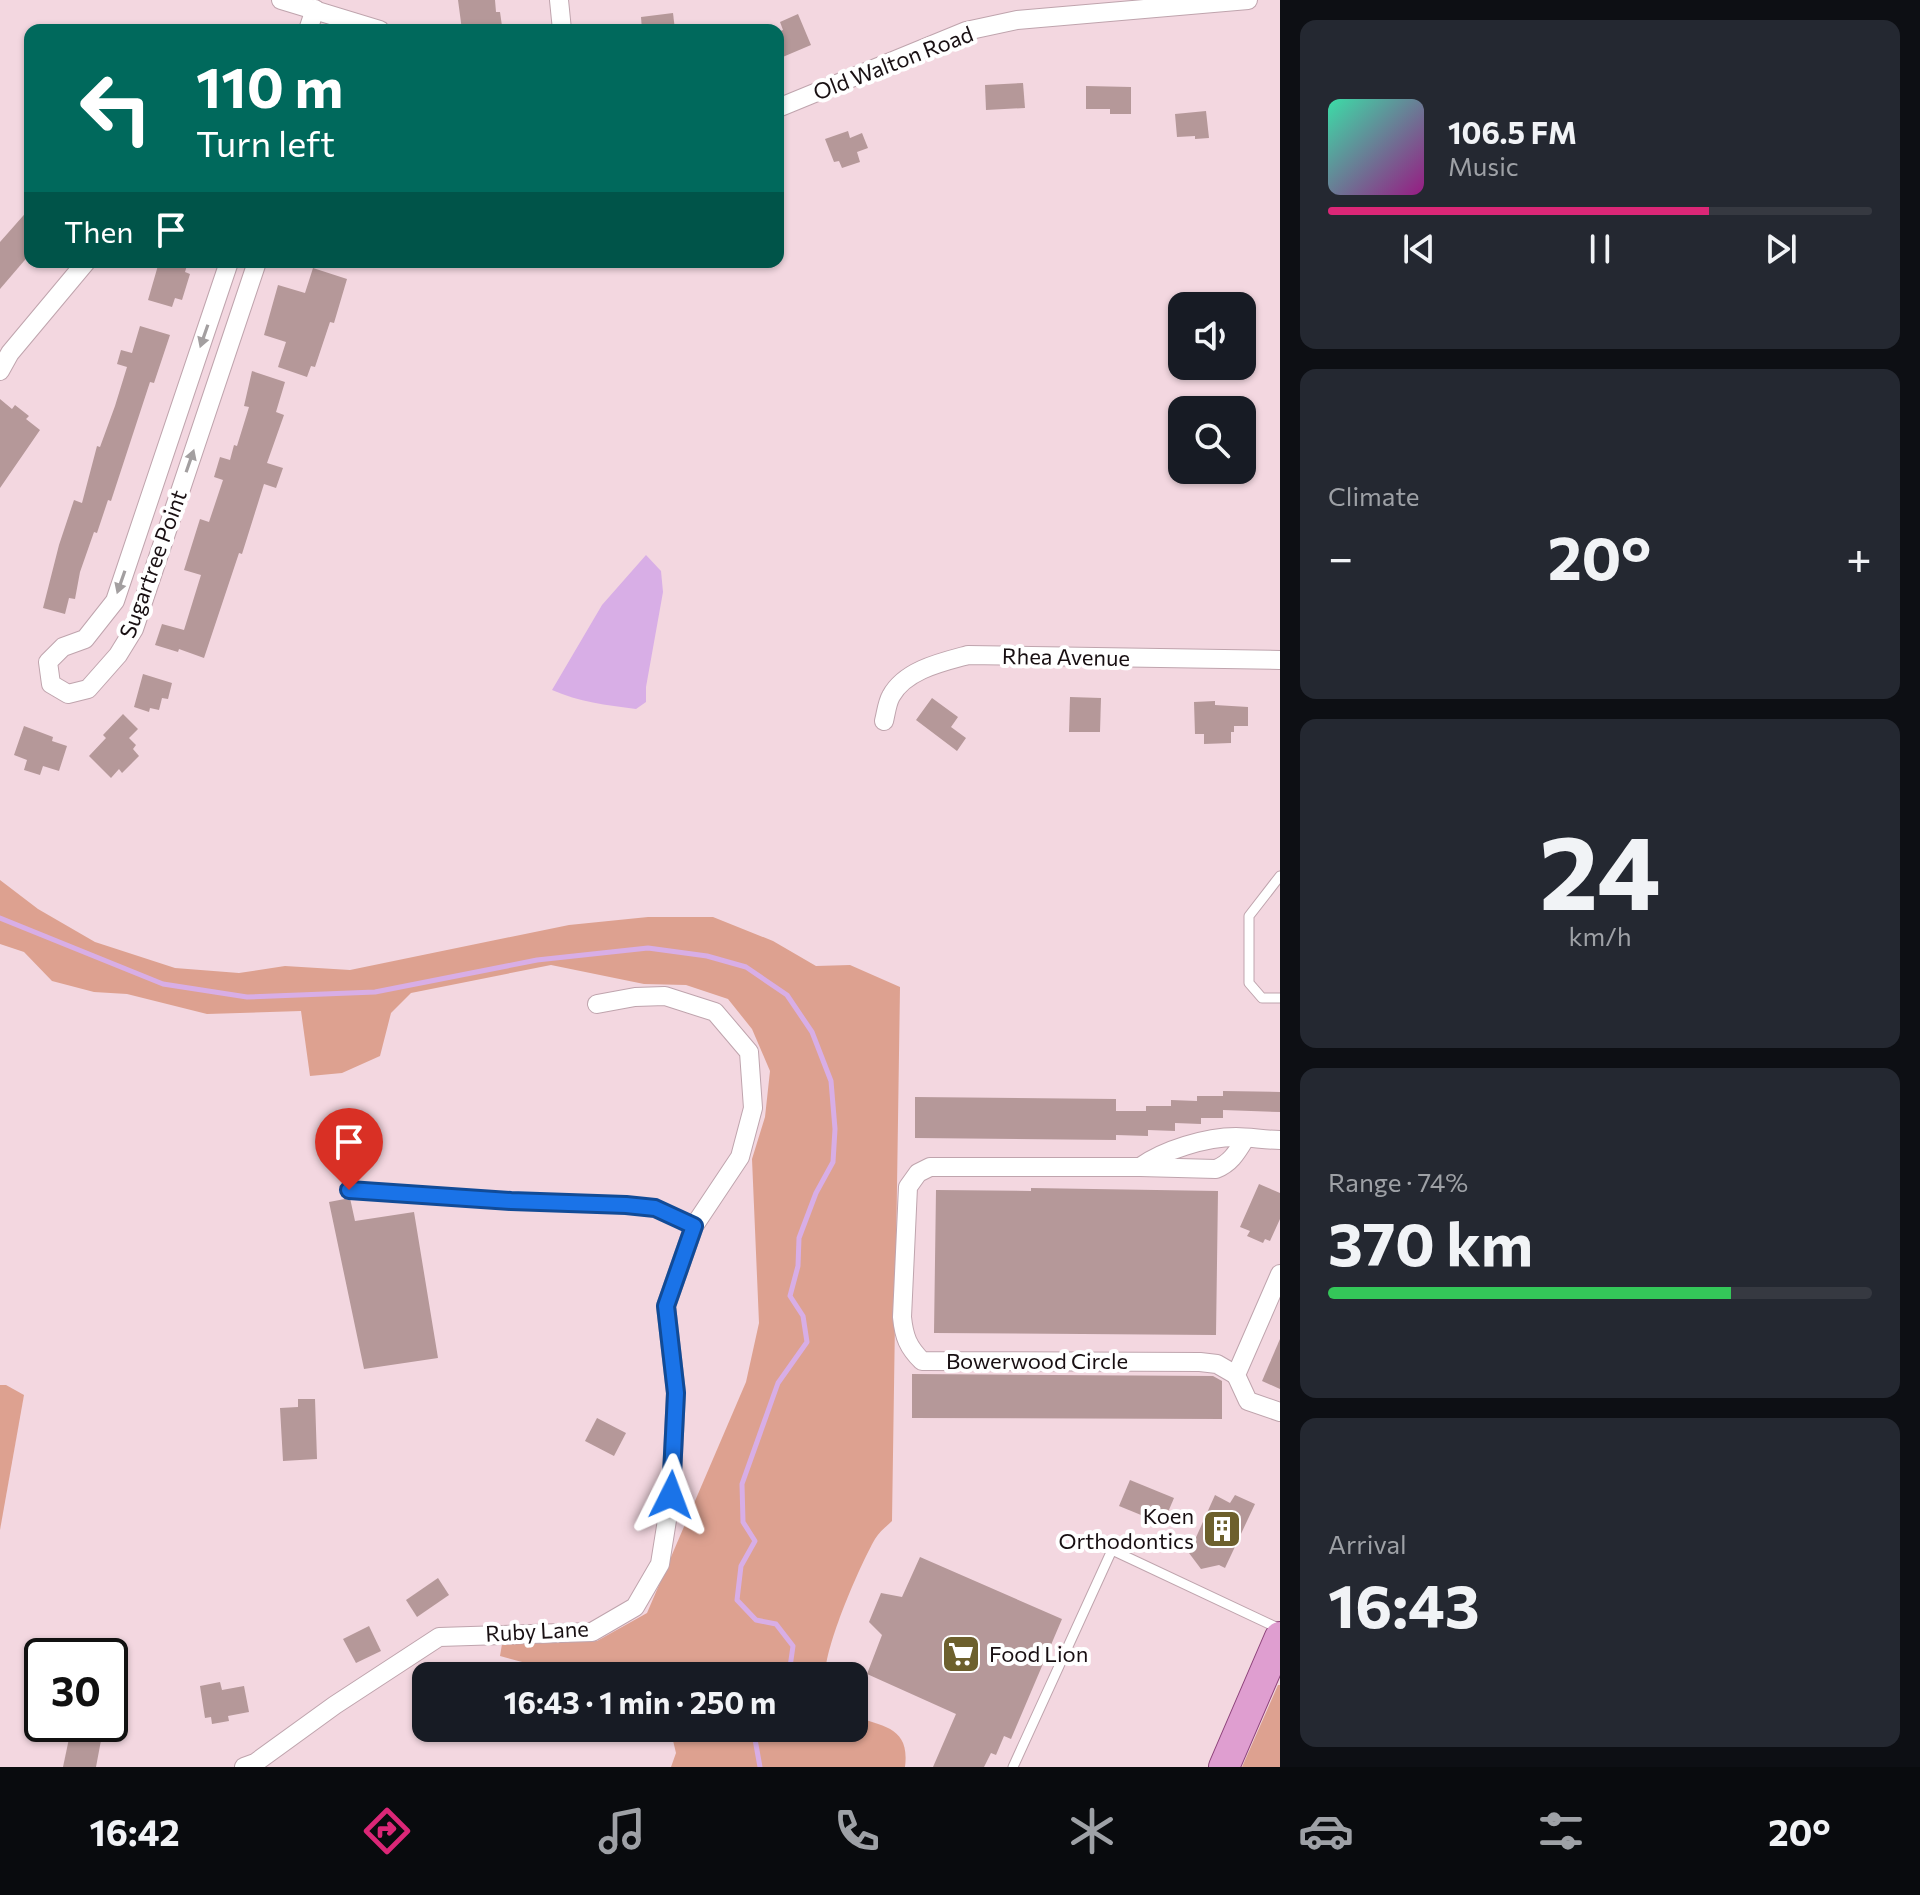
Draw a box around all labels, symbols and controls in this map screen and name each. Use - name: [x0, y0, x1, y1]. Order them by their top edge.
- street label: Old Walton Road: [809, 20, 977, 105]
- text: 110 m: [196, 51, 343, 120]
- icon: left: [64, 56, 168, 160]
- text: 106.5 FM: [1448, 113, 1577, 150]
- text: Turn left: [196, 120, 335, 164]
- text: Music: [1448, 150, 1519, 181]
- icon: arrive: [149, 208, 193, 252]
- text: Then: [64, 212, 133, 249]
- icon: previous: [1397, 227, 1441, 271]
- icon: pause: [1578, 227, 1622, 271]
- icon: next: [1759, 227, 1803, 271]
- map controls: [1168, 292, 1256, 484]
- button: sound: [1168, 292, 1256, 380]
- one-way arrow: [198, 324, 210, 348]
- button: search: [1168, 396, 1256, 484]
- one-way arrow: [185, 449, 197, 473]
- text: Climate: [1328, 480, 1420, 511]
- street label: Sugartree Point: [113, 486, 192, 642]
- text: 20°: [1548, 519, 1651, 592]
- text: −: [1328, 529, 1353, 583]
- text: +: [1846, 529, 1872, 583]
- one-way arrow: [114, 571, 127, 595]
- street label: Rhea Avenue: [1002, 642, 1130, 671]
- text: 24: [1539, 804, 1661, 931]
- text: km/h: [1568, 920, 1632, 951]
- pin: [315, 1108, 383, 1190]
- icon: arrive: [327, 1120, 371, 1164]
- text: Range · 74%: [1328, 1166, 1468, 1197]
- text: 370 km: [1328, 1205, 1533, 1278]
- street label: Bowerwood Circle: [946, 1347, 1128, 1374]
- position arrow: [629, 1453, 713, 1537]
- place label: Koen Orthodontics: [1058, 1502, 1194, 1554]
- building icon: Koen Orthodontics: [1201, 1508, 1243, 1550]
- text: Arrival: [1328, 1528, 1407, 1559]
- text: 16:43: [1328, 1567, 1480, 1640]
- street label: Ruby Lane: [485, 1614, 589, 1647]
- supermarket icon: Food Lion: [940, 1633, 982, 1675]
- speed limit sign: 30: [24, 1638, 128, 1742]
- place label: Food Lion: [989, 1640, 1088, 1667]
- text: 16:43 · 1 min · 250 m: [504, 1683, 776, 1720]
- icon: directions: [359, 1803, 415, 1859]
- icon: music: [594, 1803, 650, 1859]
- icon: phone: [829, 1803, 885, 1859]
- icon: climate: [1064, 1803, 1120, 1859]
- icon: car: [1298, 1803, 1354, 1859]
- icon: filters: [1533, 1803, 1589, 1859]
- text: 16:42: [89, 1809, 180, 1853]
- text: 20°: [1768, 1809, 1831, 1853]

